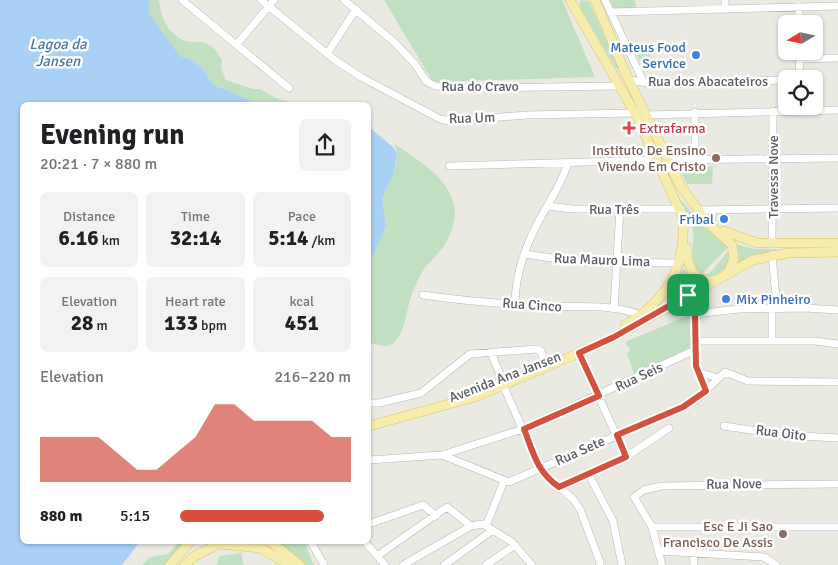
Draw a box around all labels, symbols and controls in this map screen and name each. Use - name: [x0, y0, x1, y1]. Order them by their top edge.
- north arrow: [778, 15, 822, 60]
- map controls: [778, 15, 823, 115]
- water label: Lagoa da Jansen: [29, 35, 87, 70]
- place label: Mateus Food Service: [610, 39, 686, 72]
- marker: Mateus Food Service: [690, 49, 702, 61]
- button: locate: [778, 70, 823, 115]
- street label: Rua dos Abacateiros: [648, 73, 768, 90]
- street label: Rua do Cravo: [441, 78, 519, 95]
- street label: Rua Um: [448, 109, 496, 127]
- text: Evening run: [40, 118, 185, 152]
- button: share: [299, 119, 351, 171]
- place label: Extrafarma: [639, 120, 706, 137]
- marker: Extrafarma: [623, 122, 635, 134]
- street label: Travessa Nove: [765, 135, 782, 219]
- place label: Instituto De Ensino Vivendo Em Cristo: [592, 142, 706, 175]
- marker: Instituto De Ensino Vivendo Em Cristo: [710, 152, 722, 164]
- text: 20:21 · 7 × 880 m: [40, 154, 157, 174]
- street label: Rua Três: [589, 201, 639, 218]
- text: Distance: [63, 208, 115, 225]
- text: Time: [181, 208, 210, 225]
- text: Pace: [288, 208, 316, 225]
- place label: Fribal: [679, 211, 714, 228]
- marker: Fribal: [718, 213, 730, 225]
- text: 6.16: [59, 225, 99, 251]
- text: 32:14: [170, 225, 221, 251]
- text: 5:14: [268, 225, 308, 251]
- text: km: [99, 232, 120, 249]
- text: /km: [308, 232, 336, 249]
- street label: Rua Mauro Lima: [554, 250, 650, 270]
- pin: [667, 274, 709, 316]
- icon: arrive: [674, 281, 702, 309]
- place label: Mix Pinheiro: [736, 291, 811, 308]
- text: Elevation: [61, 293, 117, 310]
- text: Heart rate: [165, 293, 226, 310]
- text: kcal: [290, 293, 314, 310]
- marker: Mix Pinheiro: [720, 293, 732, 305]
- street label: Rua Cinco: [502, 294, 562, 316]
- text: 28: [71, 310, 93, 336]
- text: 133: [164, 310, 198, 336]
- text: 451: [285, 310, 319, 336]
- text: m: [93, 317, 108, 334]
- text: bpm: [198, 317, 227, 334]
- street label: Avenida Ana Jansen: [447, 348, 563, 406]
- street label: Rua Seis: [612, 359, 666, 395]
- text: Elevation: [40, 367, 104, 387]
- text: 216–220 m: [274, 367, 351, 387]
- street label: Rua Oito: [755, 421, 807, 445]
- street label: Rua Sete: [553, 433, 607, 469]
- street label: Rua Nove: [706, 475, 762, 493]
- text: 880 m: [40, 506, 82, 526]
- text: 5:15: [120, 506, 150, 526]
- place label: Esc E Ji Sao Francisco De Assis: [663, 518, 773, 551]
- marker: Esc E Ji Sao Francisco De Assis: [777, 528, 789, 540]

